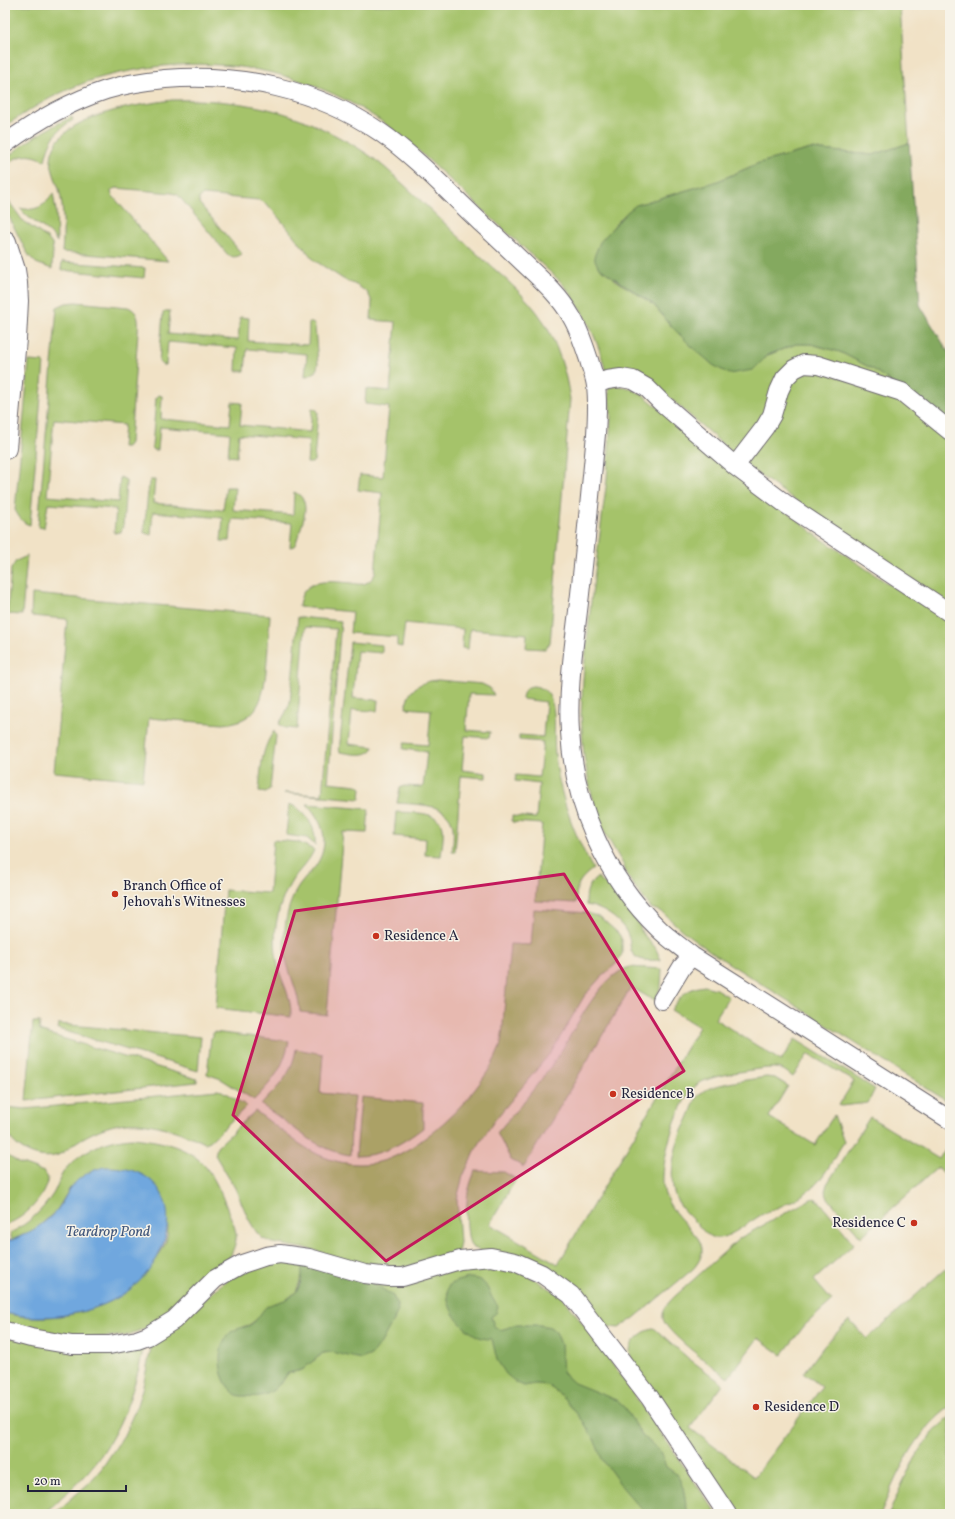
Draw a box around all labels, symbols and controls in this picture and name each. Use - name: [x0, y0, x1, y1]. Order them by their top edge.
- place label: Branch Office of Jehovah's Witnesses: [123, 877, 245, 912]
- marker: Branch Office of Jehovah's Witnesses: [110, 889, 120, 899]
- place label: Residence A: [384, 927, 459, 946]
- marker: Residence A: [371, 931, 381, 941]
- place label: Residence B: [621, 1085, 694, 1104]
- marker: Residence B: [608, 1089, 618, 1099]
- place label: Residence C: [832, 1214, 906, 1233]
- marker: Residence C: [909, 1218, 919, 1228]
- water label: Teardrop Pond: [66, 1222, 150, 1243]
- place label: Residence D: [764, 1398, 839, 1417]
- marker: Residence D: [751, 1402, 761, 1412]
- scale bar: [28, 1467, 126, 1493]
- text: 20 m: [34, 1474, 61, 1490]

